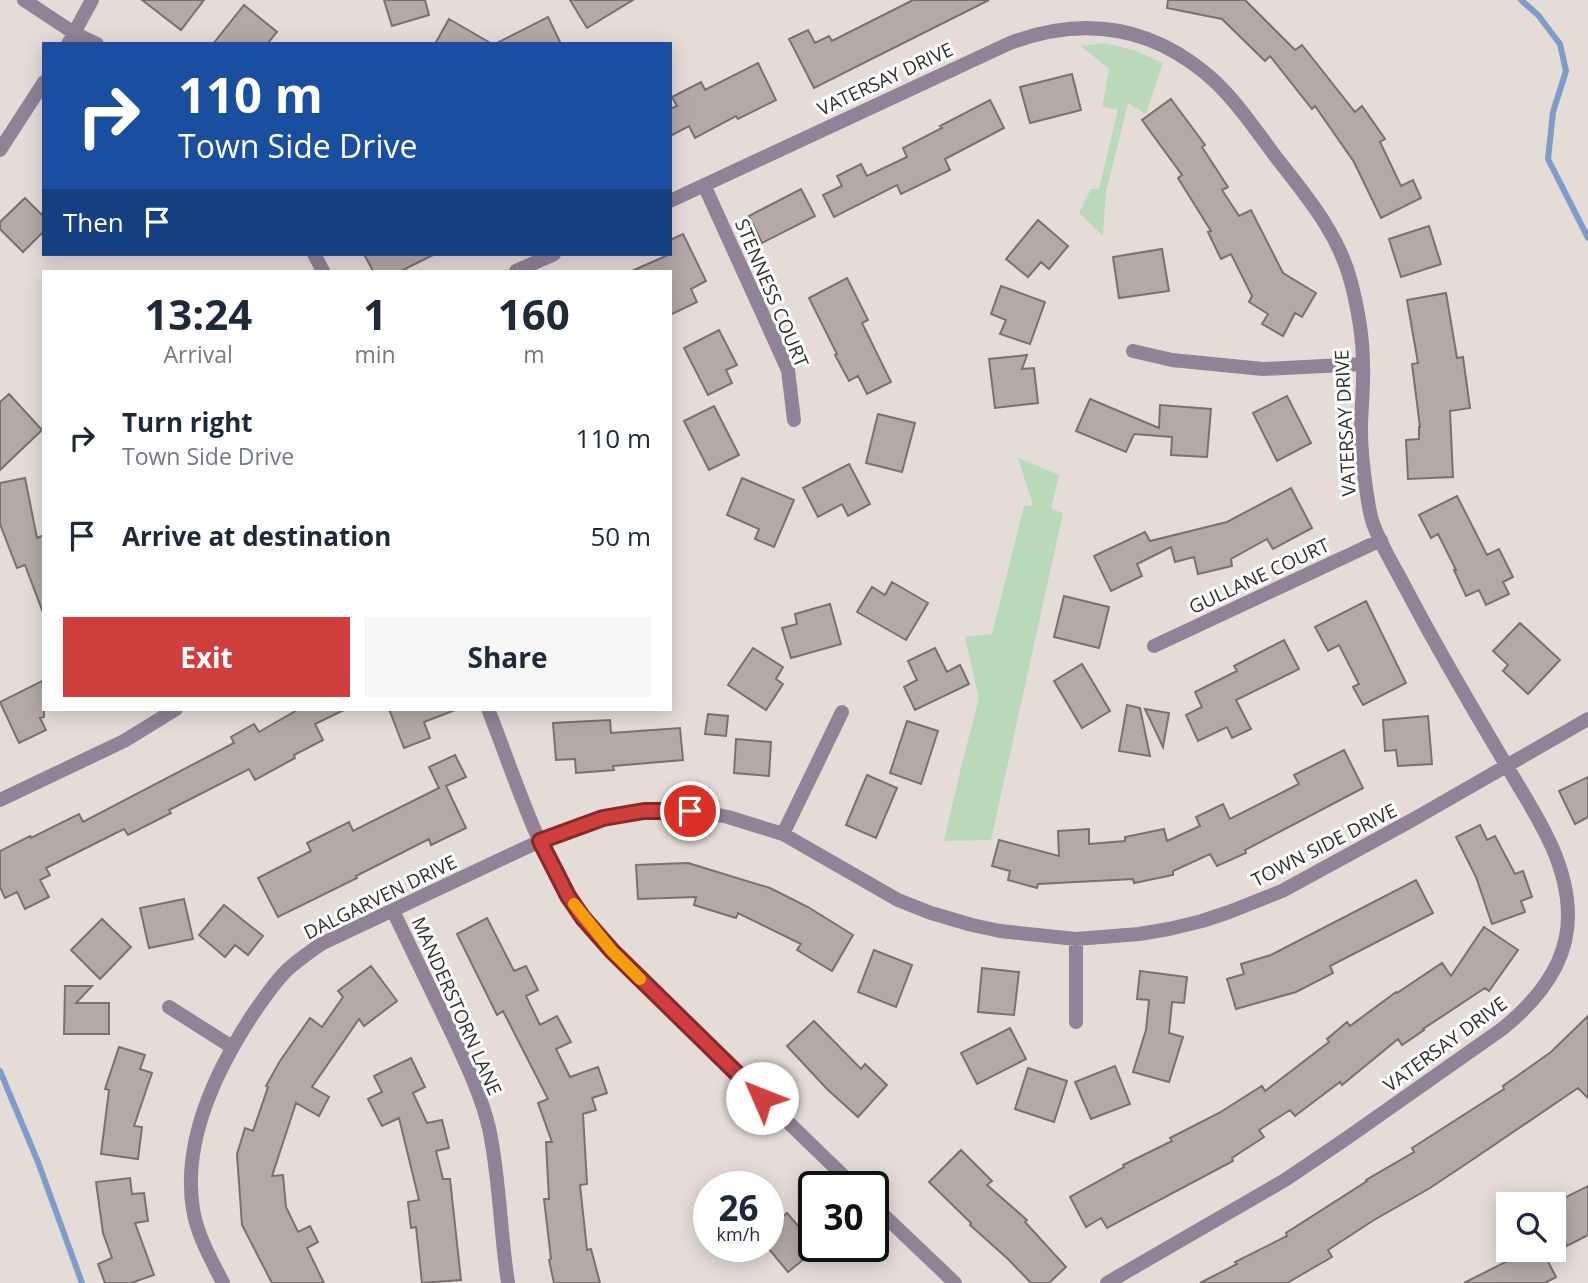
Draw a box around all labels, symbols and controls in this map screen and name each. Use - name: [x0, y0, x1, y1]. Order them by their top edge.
- street label: VATERSAY DRIVE: [813, 36, 957, 122]
- text: 110 m: [178, 61, 323, 127]
- icon: right: [63, 70, 154, 161]
- text: Town Side Drive: [178, 124, 417, 167]
- icon: arrive: [138, 203, 176, 241]
- text: Then: [63, 204, 124, 240]
- street label: STENNESS COURT: [729, 215, 815, 372]
- text: 13:24: [144, 285, 252, 342]
- text: 1: [363, 285, 387, 342]
- text: 160: [498, 285, 570, 342]
- text: Arrival: [164, 338, 233, 370]
- text: min: [354, 338, 396, 370]
- text: m: [523, 338, 544, 370]
- street label: VATERSAY DRIVE: [1328, 349, 1362, 497]
- text: Turn right: [122, 404, 253, 440]
- icon: right: [63, 419, 101, 457]
- text: 110 m: [576, 420, 651, 456]
- text: Town Side Drive: [122, 440, 294, 472]
- icon: arrive: [63, 517, 101, 555]
- text: Arrive at destination: [122, 518, 391, 554]
- text: 50 m: [590, 518, 651, 554]
- street label: GULLANE COURT: [1185, 532, 1334, 620]
- button: Exit: [63, 617, 350, 697]
- button: Share: [364, 617, 651, 697]
- pin: [660, 781, 720, 841]
- icon: arrive: [671, 792, 709, 830]
- street label: TOWN SIDE DRIVE: [1247, 797, 1401, 893]
- street label: DALGARVEN DRIVE: [299, 849, 461, 945]
- street label: MANDERSTORN LANE: [406, 913, 508, 1099]
- street label: VATERSAY DRIVE: [1378, 990, 1512, 1098]
- position arrow: [725, 1061, 799, 1135]
- speed limit sign: 30: [798, 1171, 889, 1262]
- text: 26: [718, 1184, 759, 1231]
- map controls: [1496, 1192, 1566, 1262]
- button: search: [1496, 1192, 1566, 1262]
- text: km/h: [717, 1222, 760, 1246]

